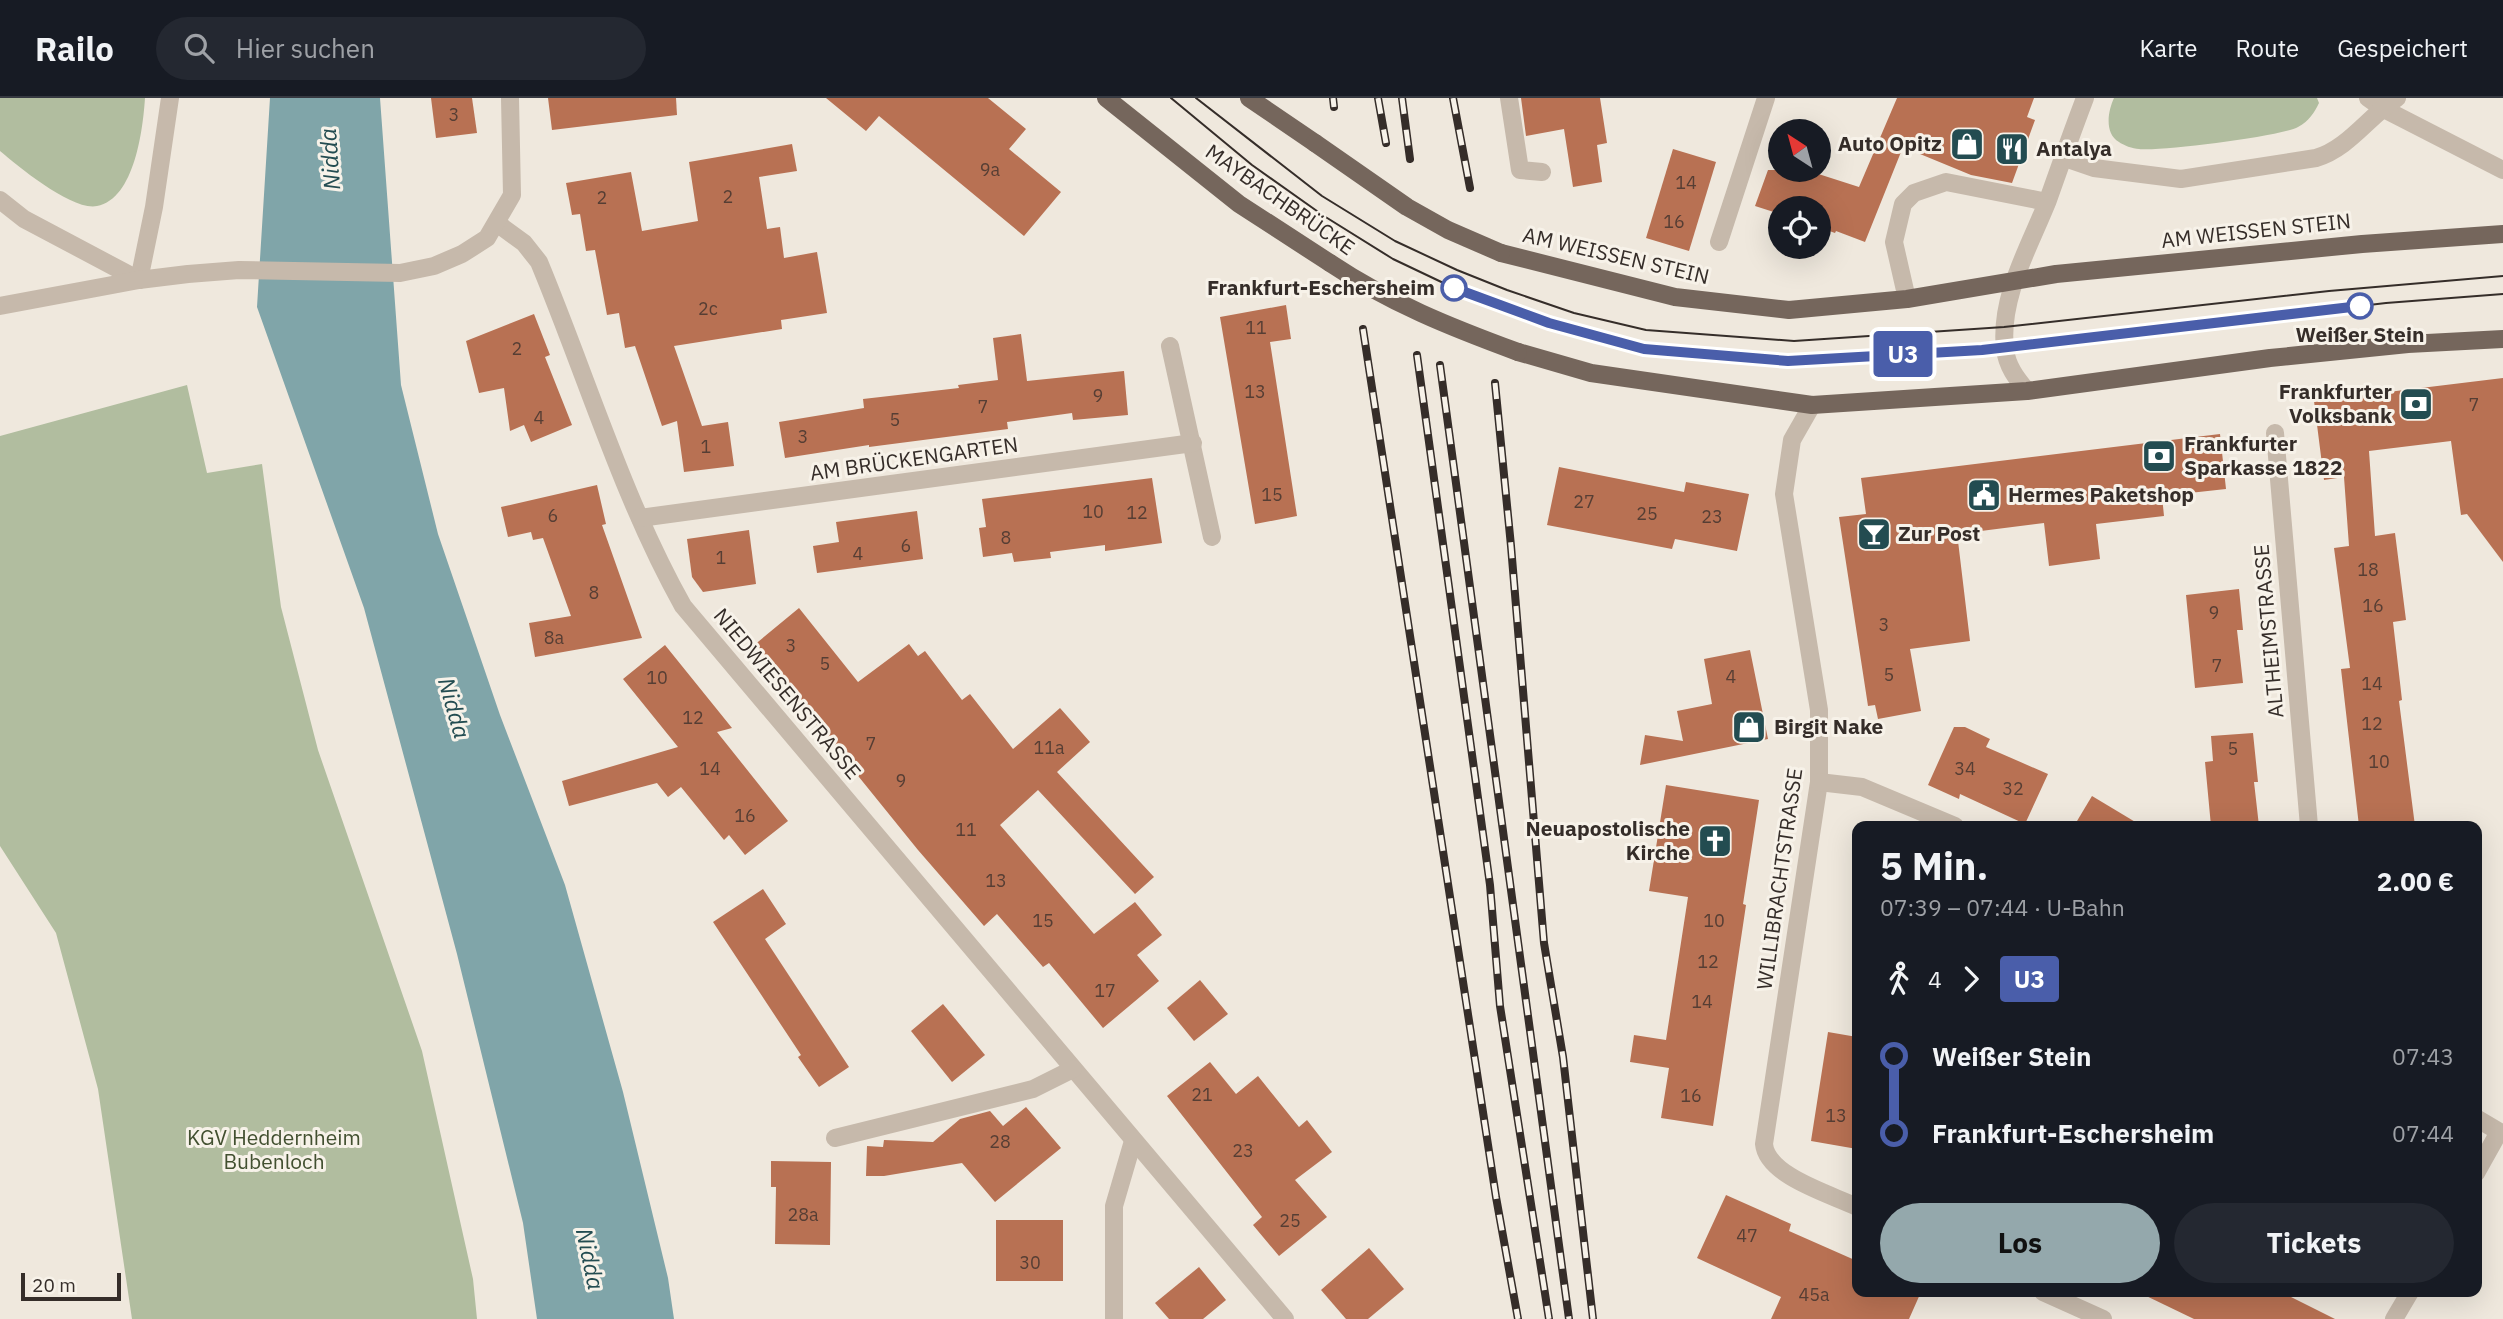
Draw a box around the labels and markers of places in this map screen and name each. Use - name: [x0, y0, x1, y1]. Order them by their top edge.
- shop icon: Auto Opitz: [1948, 125, 1986, 163]
- place label: Auto Opitz: [1838, 129, 1942, 157]
- restaurant icon: Antalya: [1993, 130, 2031, 168]
- place label: Antalya: [2036, 134, 2112, 162]
- place label: Frankfurt-Eschersheim: [1207, 273, 1435, 301]
- marker: Frankfurt-Eschersheim: [1441, 275, 1467, 301]
- marker: Weißer Stein: [2347, 293, 2373, 319]
- place label: Weißer Stein: [2296, 320, 2424, 348]
- place label: Frankfurter Volksbank: [2279, 377, 2393, 429]
- bank icon: Frankfurter Volksbank: [2397, 385, 2435, 423]
- place label: Frankfurter Sparkasse 1822: [2184, 429, 2343, 481]
- bank icon: Frankfurter Sparkasse 1822: [2140, 437, 2178, 475]
- public building icon: Hermes Paketshop: [1965, 476, 2003, 514]
- place label: Hermes Paketshop: [2008, 480, 2194, 508]
- bar icon: Zur Post: [1855, 515, 1893, 553]
- place label: Zur Post: [1898, 519, 1980, 547]
- shop icon: Birgit Nake: [1730, 708, 1768, 746]
- place label: Birgit Nake: [1774, 712, 1884, 740]
- place label: Neuapostolische Kirche: [1526, 814, 1690, 866]
- church icon: Neuapostolische Kirche: [1696, 822, 1734, 860]

